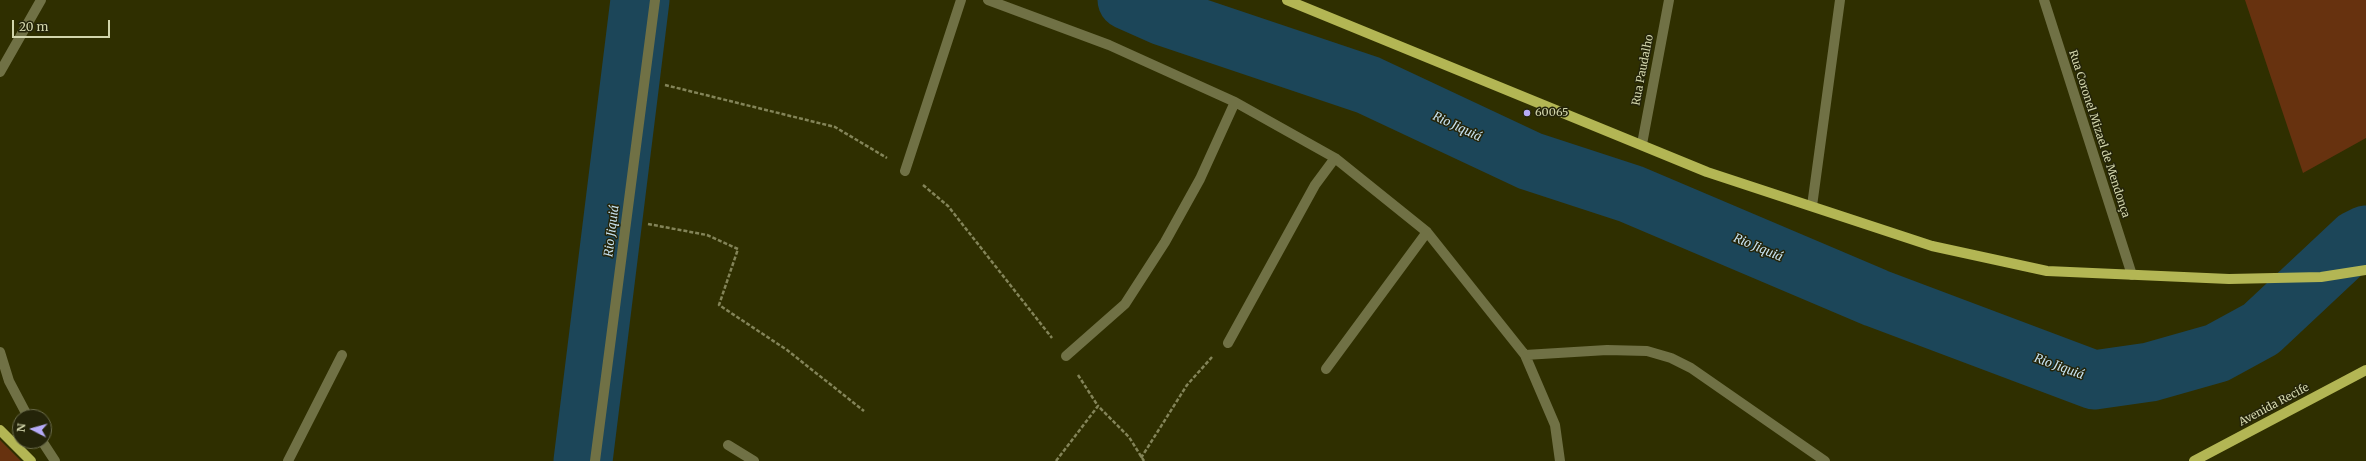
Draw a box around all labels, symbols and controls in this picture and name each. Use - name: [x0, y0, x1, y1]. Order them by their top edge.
- scale bar: [14, 12, 112, 38]
- text: 20 m: [19, 19, 48, 34]
- street label: Rua Paudalho: [1630, 33, 1656, 107]
- street label: Rua Coronel Mizael de Mendonça: [2066, 49, 2132, 219]
- place label: 60065: [1535, 106, 1569, 120]
- marker: 60065: [1522, 108, 1532, 118]
- water label: Rio Jiquiá: [1430, 109, 1484, 145]
- water label: Rio Jiquiá: [602, 204, 622, 258]
- water label: Rio Jiquiá: [1731, 231, 1785, 265]
- water label: Rio Jiquiá: [2032, 351, 2086, 383]
- street label: Avenida Recife: [2237, 381, 2311, 429]
- north arrow: [12, 409, 52, 449]
- text: N: [14, 423, 28, 433]

